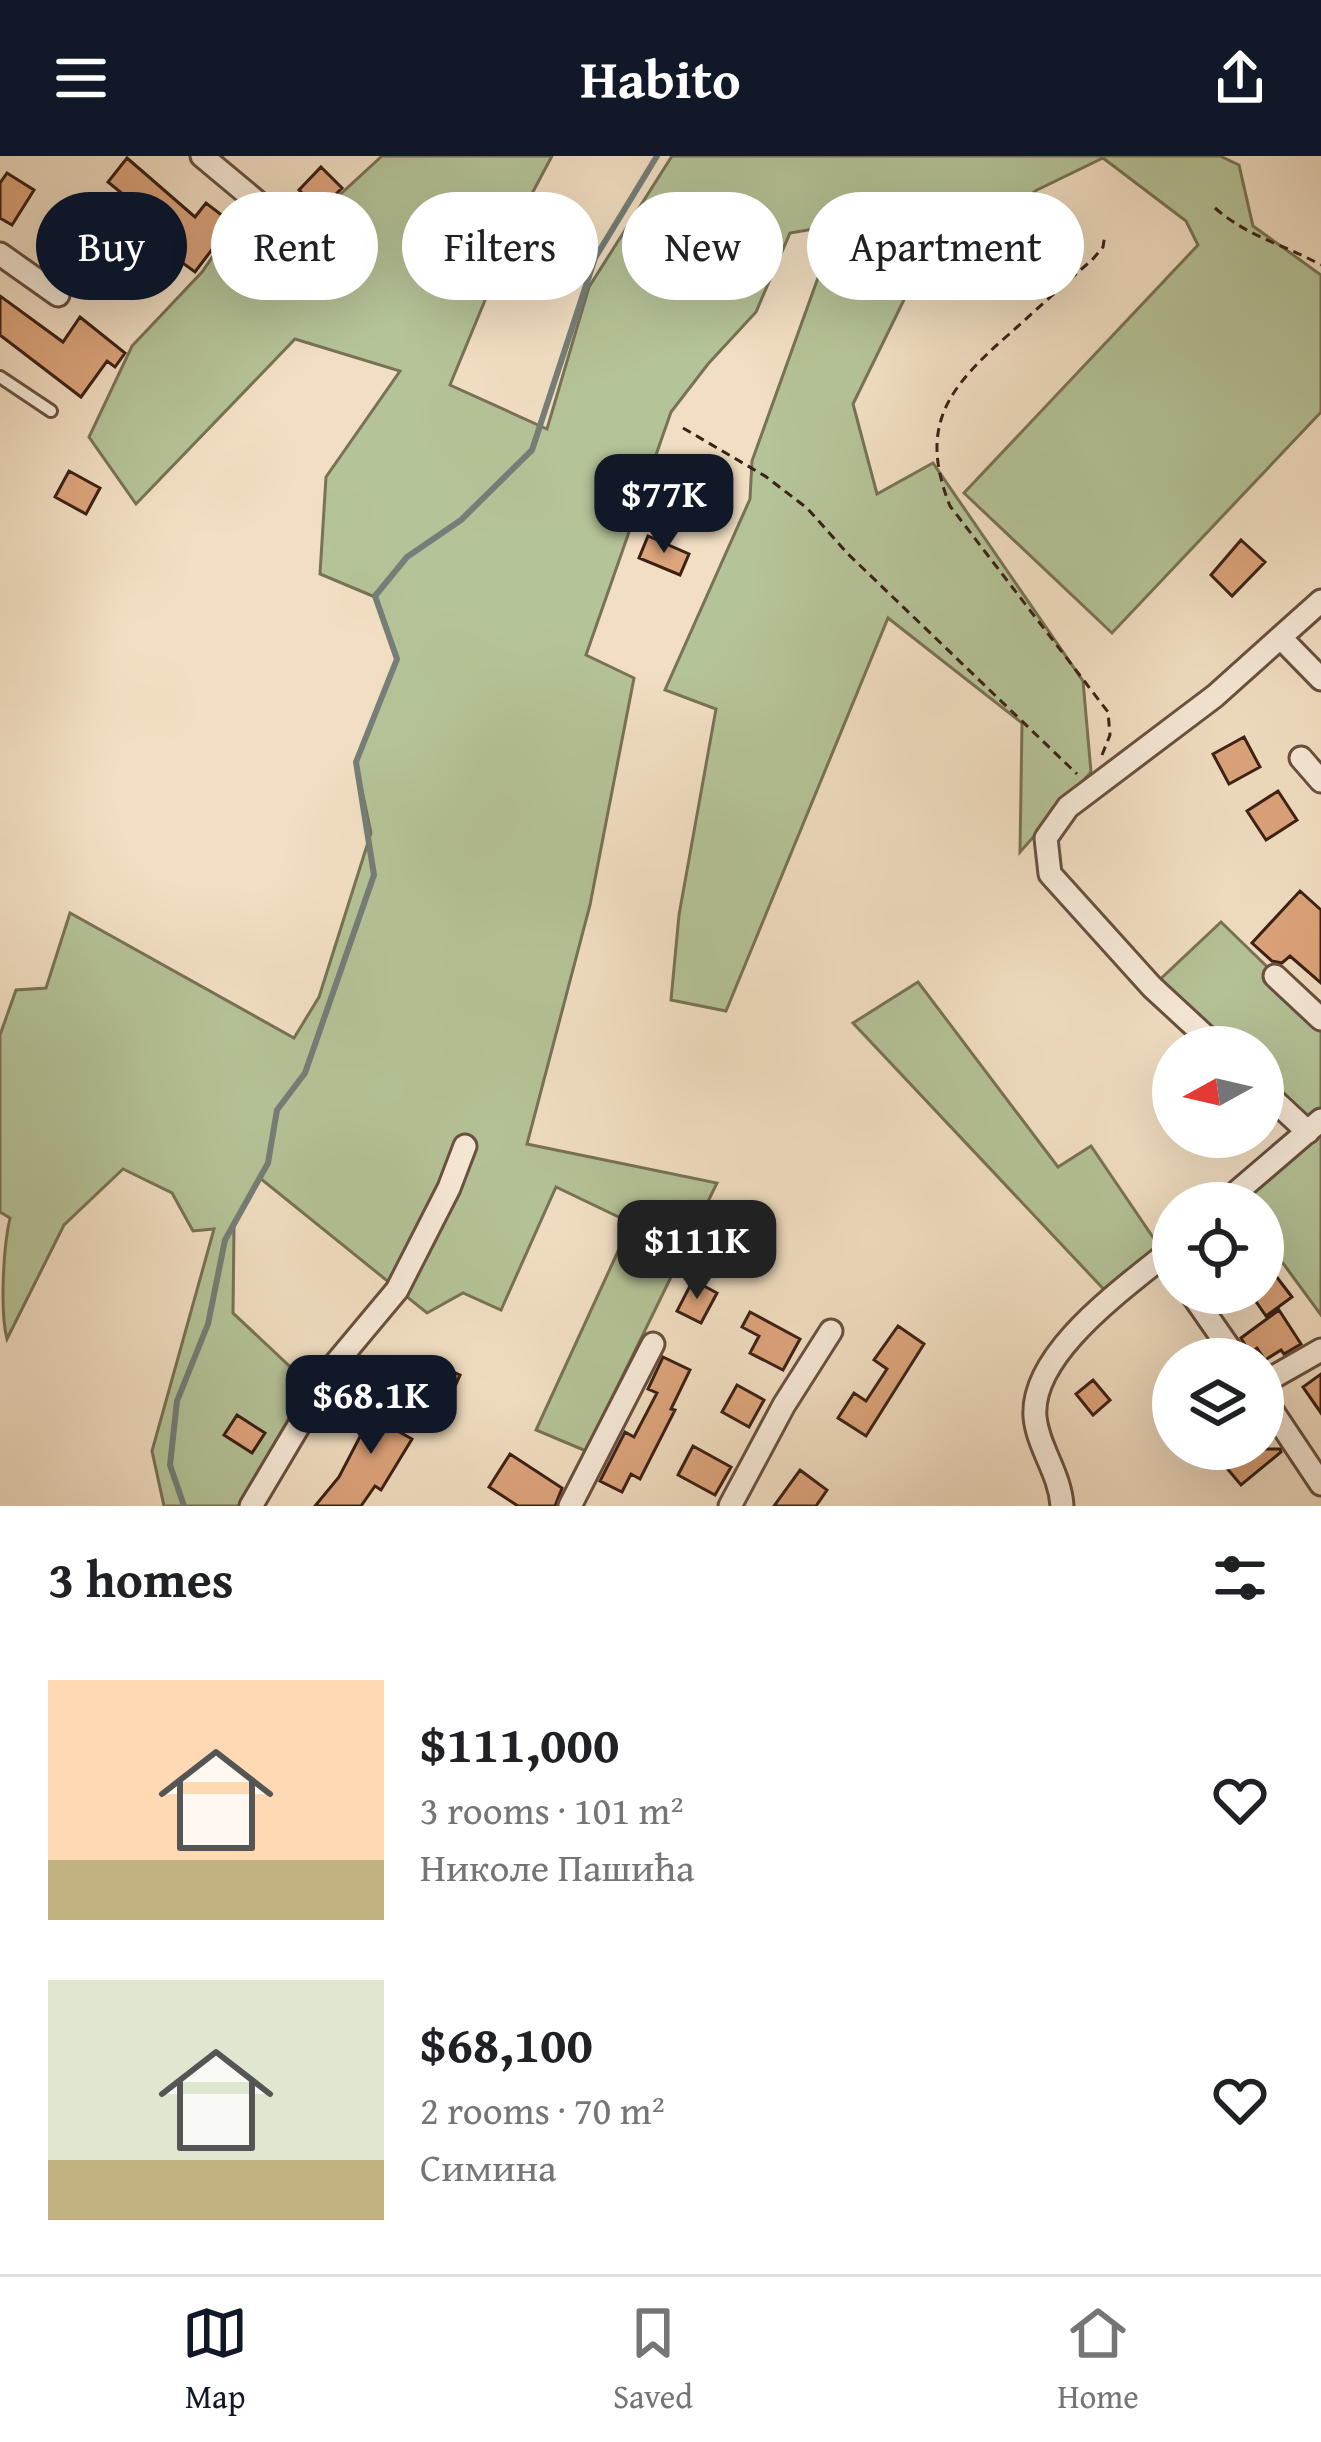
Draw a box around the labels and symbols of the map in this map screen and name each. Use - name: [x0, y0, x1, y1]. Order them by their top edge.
- pin: $77K: [593, 454, 735, 556]
- north arrow: [1152, 1026, 1284, 1158]
- pin: $111K: [613, 1200, 781, 1302]
- pin: $68.1K: [273, 1355, 469, 1457]

